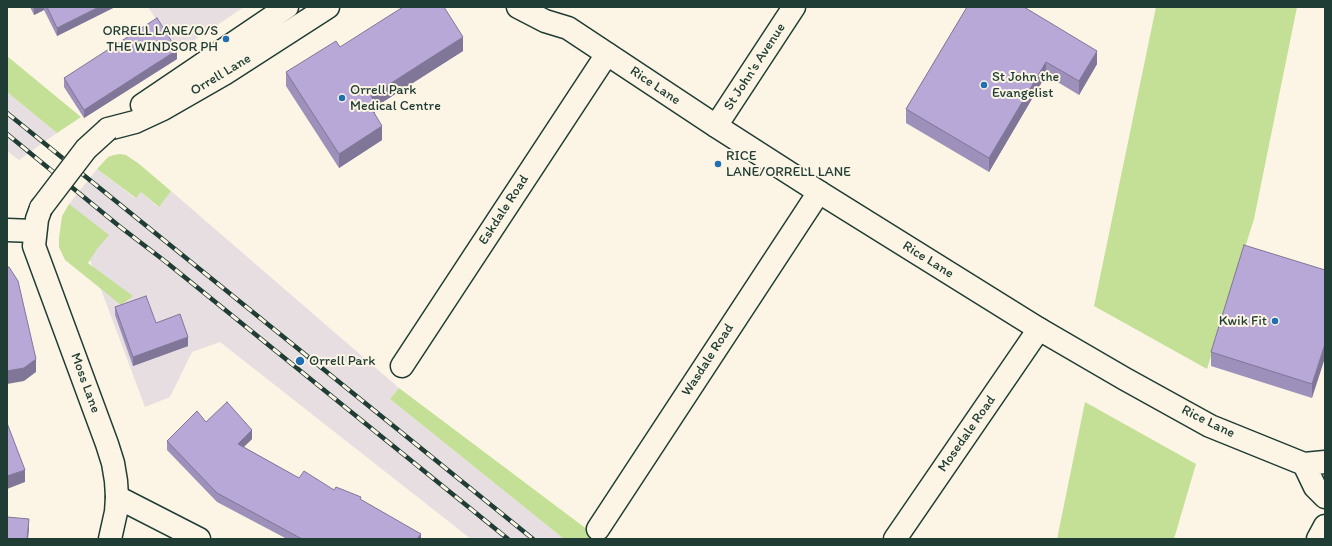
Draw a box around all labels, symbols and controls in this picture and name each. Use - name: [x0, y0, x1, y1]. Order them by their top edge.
- street label: St John's Avenue: [720, 20, 790, 114]
- place label: ORRELL LANE/O/S THE WINDSOR PH: [102, 23, 218, 56]
- marker: ORRELL LANE/O/S THE WINDSOR PH: [221, 34, 231, 44]
- street label: Orrell Lane: [188, 50, 254, 100]
- street label: Rice Lane: [627, 63, 683, 109]
- place label: St John the Evangelist: [992, 69, 1059, 102]
- marker: St John the Evangelist: [979, 80, 989, 90]
- place label: Orrell Park Medical Centre: [350, 82, 441, 114]
- marker: Orrell Park Medical Centre: [337, 93, 347, 103]
- place label: RICE LANE/ORRELL LANE: [726, 148, 851, 180]
- marker: RICE LANE/ORRELL LANE: [713, 159, 723, 169]
- street label: Eskdale Road: [475, 172, 533, 248]
- street label: Rice Lane: [899, 238, 957, 282]
- place label: Kwik Fit: [1219, 313, 1267, 329]
- marker: Kwik Fit: [1270, 316, 1280, 326]
- street label: Wasdale Road: [678, 320, 738, 400]
- street label: Moss Lane: [66, 351, 104, 415]
- place label: Orrell Park: [309, 353, 375, 369]
- marker: Orrell Park: [294, 355, 306, 367]
- street label: Mosedale Road: [934, 392, 1000, 476]
- street label: Rice Lane: [1179, 402, 1237, 442]

